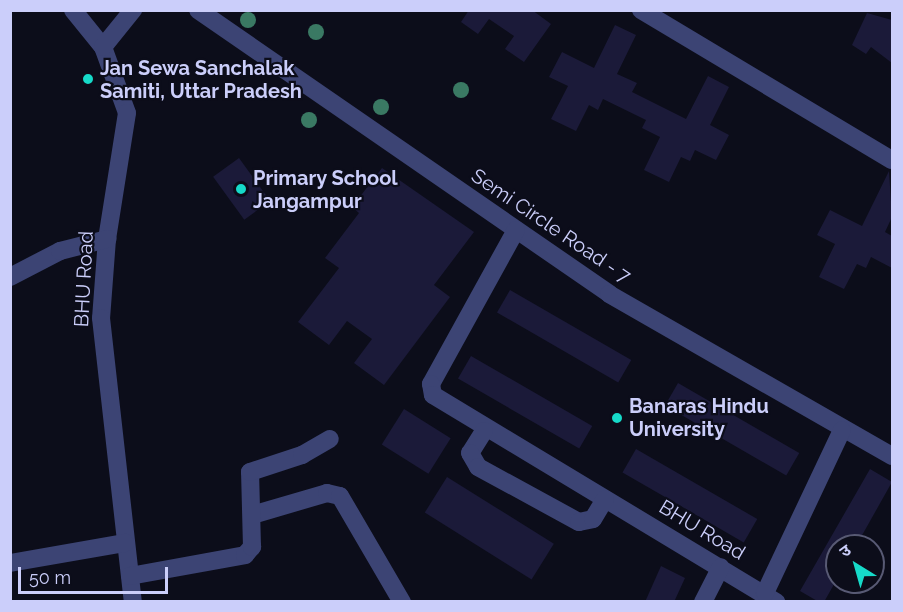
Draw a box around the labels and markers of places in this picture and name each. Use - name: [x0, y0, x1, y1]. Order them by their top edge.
- place label: Jan Sewa Sanchalak Samiti, Uttar Pradesh: [100, 56, 302, 103]
- marker: Jan Sewa Sanchalak Samiti, Uttar Pradesh: [81, 72, 95, 86]
- place label: Primary School Jangampur: [253, 166, 398, 213]
- marker: Primary School Jangampur: [234, 182, 248, 196]
- place label: Banaras Hindu University: [629, 394, 769, 441]
- marker: Banaras Hindu University: [610, 411, 624, 425]

